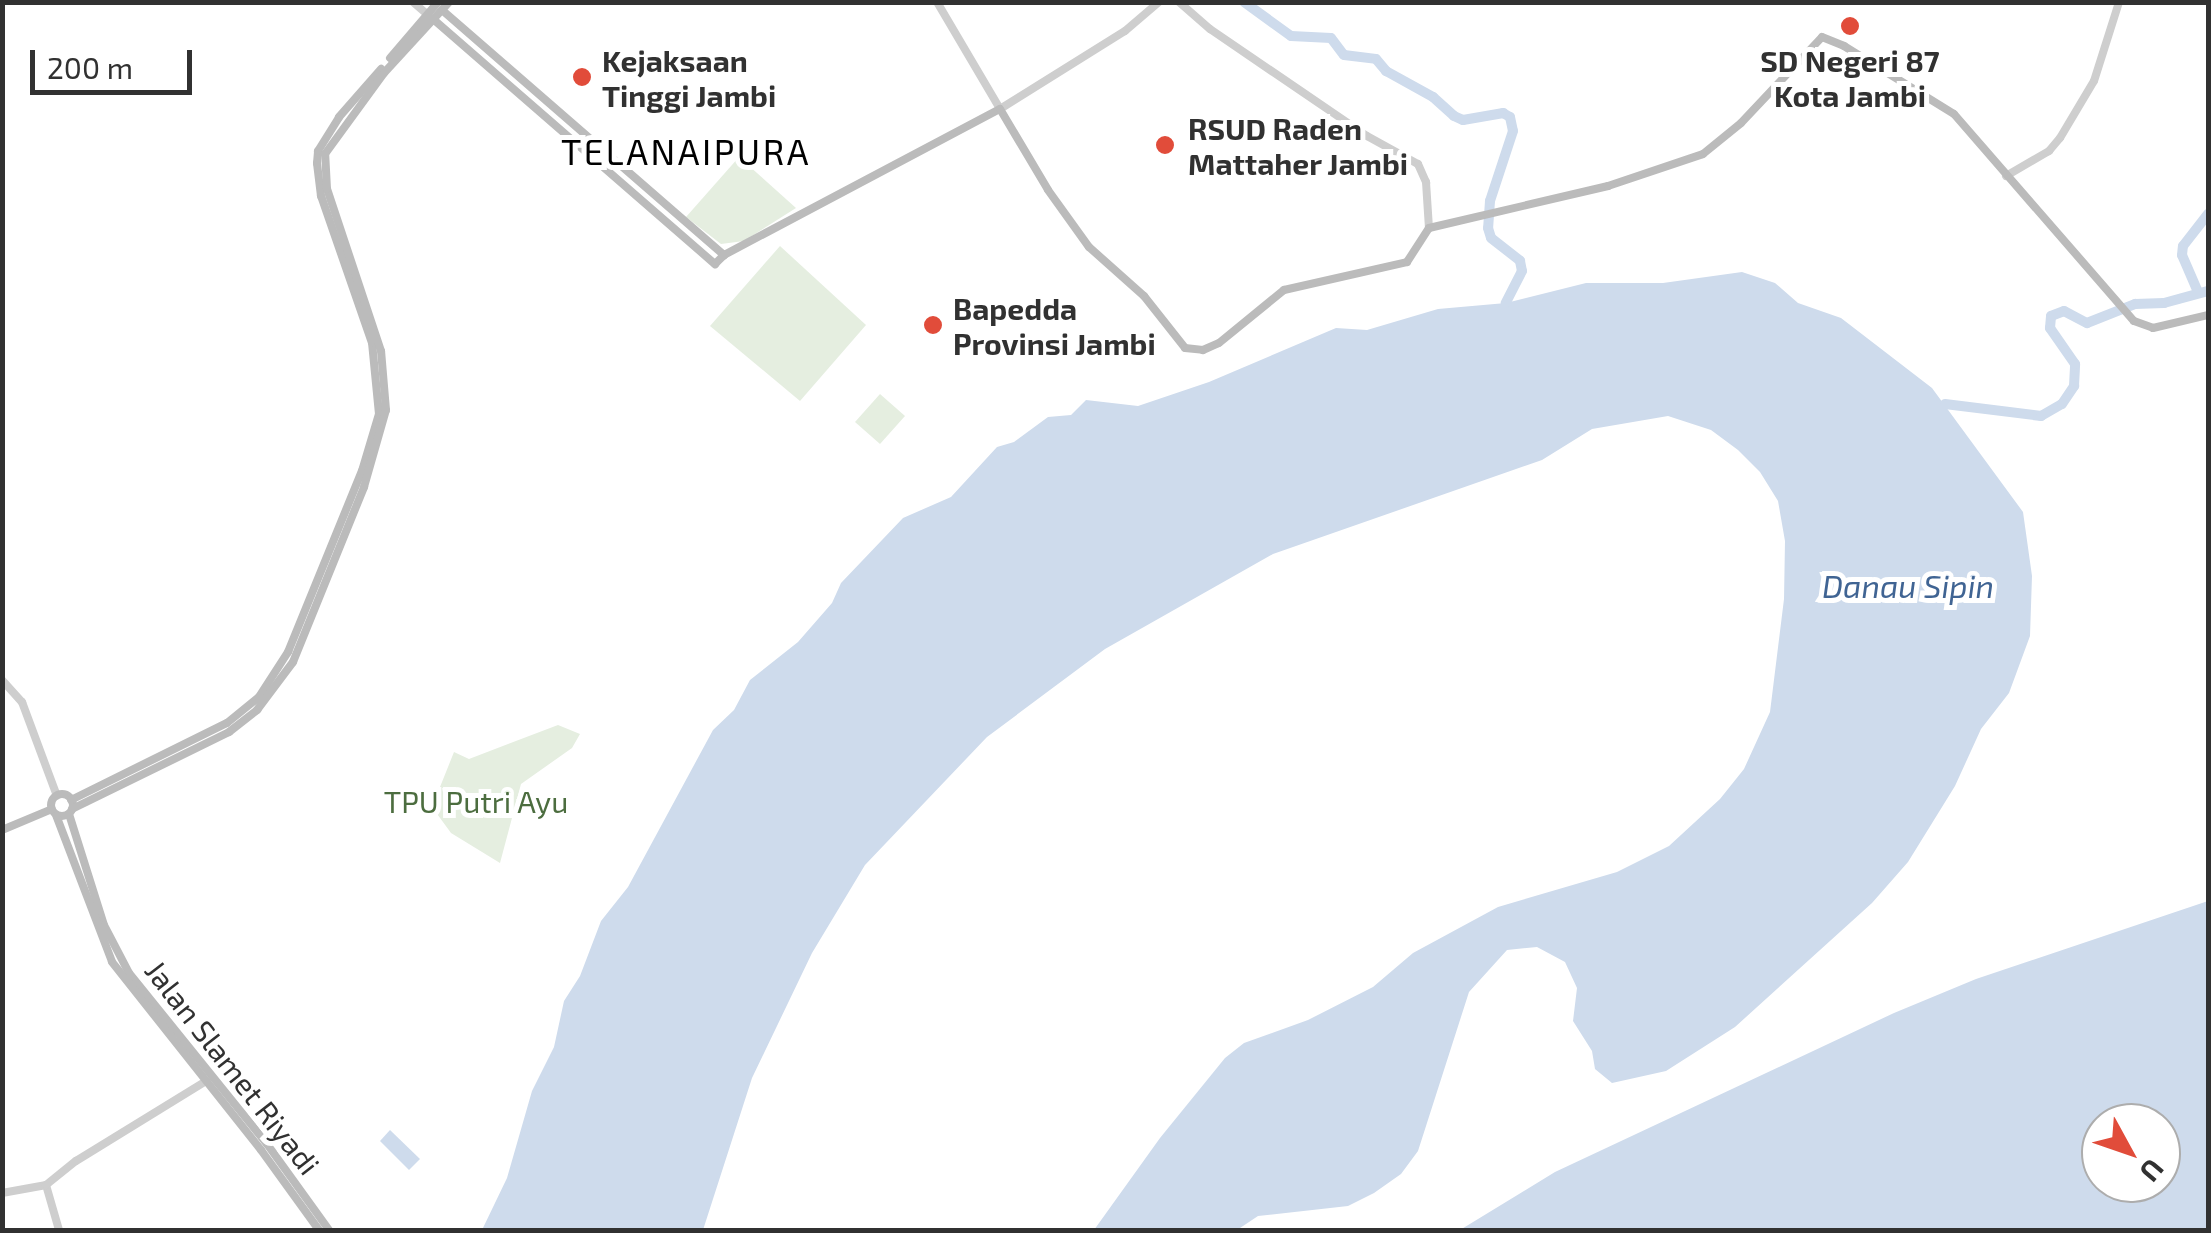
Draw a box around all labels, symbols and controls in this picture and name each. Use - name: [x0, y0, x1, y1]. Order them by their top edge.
- marker: SD Negeri 87 Kota Jambi: [1839, 15, 1861, 37]
- scale bar: [35, 30, 198, 92]
- place label: Kejaksaan Tinggi Jambi: [602, 42, 777, 112]
- place label: SD Negeri 87 Kota Jambi: [1760, 42, 1940, 112]
- text: 200 m: [47, 49, 133, 85]
- marker: Kejaksaan Tinggi Jambi: [571, 66, 593, 88]
- place label: RSUD Raden Mattaher Jambi: [1188, 110, 1409, 180]
- district label: TELANAIPURA: [561, 130, 811, 172]
- marker: RSUD Raden Mattaher Jambi: [1152, 132, 1178, 158]
- place label: Bapedda Provinsi Jambi: [953, 290, 1156, 360]
- marker: Bapedda Provinsi Jambi: [922, 314, 944, 336]
- water label: Danau Sipin: [1822, 566, 1994, 604]
- park label: TPU Putri Ayu: [383, 783, 569, 819]
- street label: Jalan Slamet Riyadi: [138, 953, 328, 1181]
- north arrow: [2081, 1103, 2181, 1203]
- text: U: [2133, 1153, 2172, 1189]

